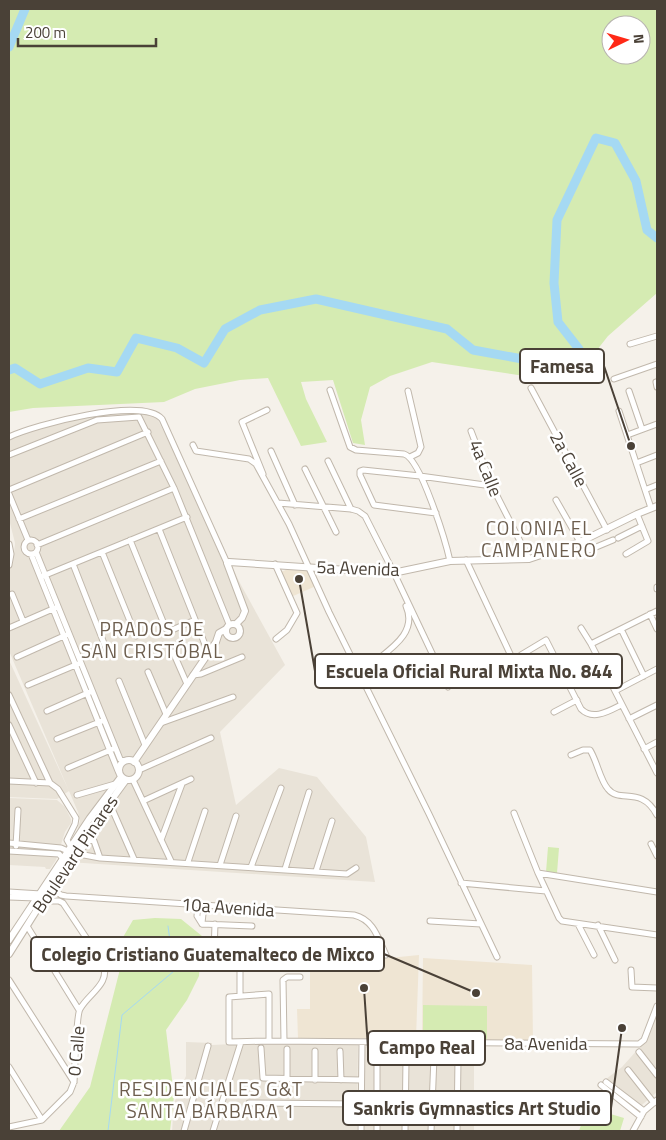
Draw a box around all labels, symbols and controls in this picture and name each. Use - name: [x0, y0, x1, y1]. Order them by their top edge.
- scale bar: [18, 15, 155, 47]
- north arrow: [601, 15, 651, 65]
- text: 200 m: [25, 21, 66, 44]
- text: N: [629, 33, 650, 45]
- callout: Famesa: [520, 349, 604, 383]
- text: Famesa: [530, 351, 594, 380]
- street label: 2a Calle: [543, 426, 595, 492]
- street label: 4a Calle: [462, 435, 510, 501]
- district label: COLONIA EL CAMPANERO: [481, 513, 597, 564]
- street label: 5a Avenida: [316, 553, 400, 583]
- district label: PRADOS DE SAN CRISTÓBAL: [81, 614, 223, 665]
- callout: Escuela Oficial Rural Mixta No. 844: [315, 654, 622, 688]
- text: Escuela Oficial Rural Mixta No. 844: [325, 656, 613, 685]
- street label: Boulevard Pinares: [25, 790, 125, 918]
- street label: 10a Avenida: [181, 890, 275, 924]
- callout: Colegio Cristiano Guatemalteco de Mixco: [31, 937, 384, 971]
- text: Colegio Cristiano Guatemalteco de Mixco: [41, 939, 375, 968]
- street label: 0 Calle: [60, 1025, 92, 1077]
- street label: 8a Avenida: [504, 1030, 588, 1057]
- callout: Campo Real: [368, 1031, 485, 1065]
- text: Campo Real: [379, 1032, 475, 1061]
- district label: RESIDENCIALES G&T SANTA BÁRBARA 1: [119, 1074, 303, 1125]
- callout: Sankris Gymnastics Art Studio: [343, 1091, 611, 1125]
- text: Sankris Gymnastics Art Studio: [353, 1093, 601, 1122]

